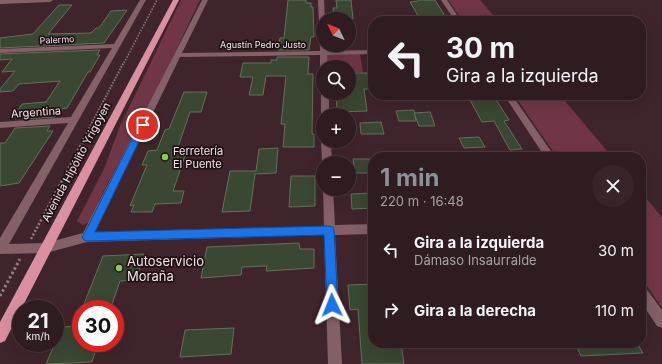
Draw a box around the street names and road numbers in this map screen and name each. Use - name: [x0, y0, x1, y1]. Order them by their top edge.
- street label: Palermo: [39, 33, 75, 46]
- street label: Agustín Pedro Justo: [220, 39, 306, 50]
- street label: Avenida Hipólito Yrigoyen: [39, 100, 113, 224]
- street label: Argentina: [10, 103, 62, 121]

